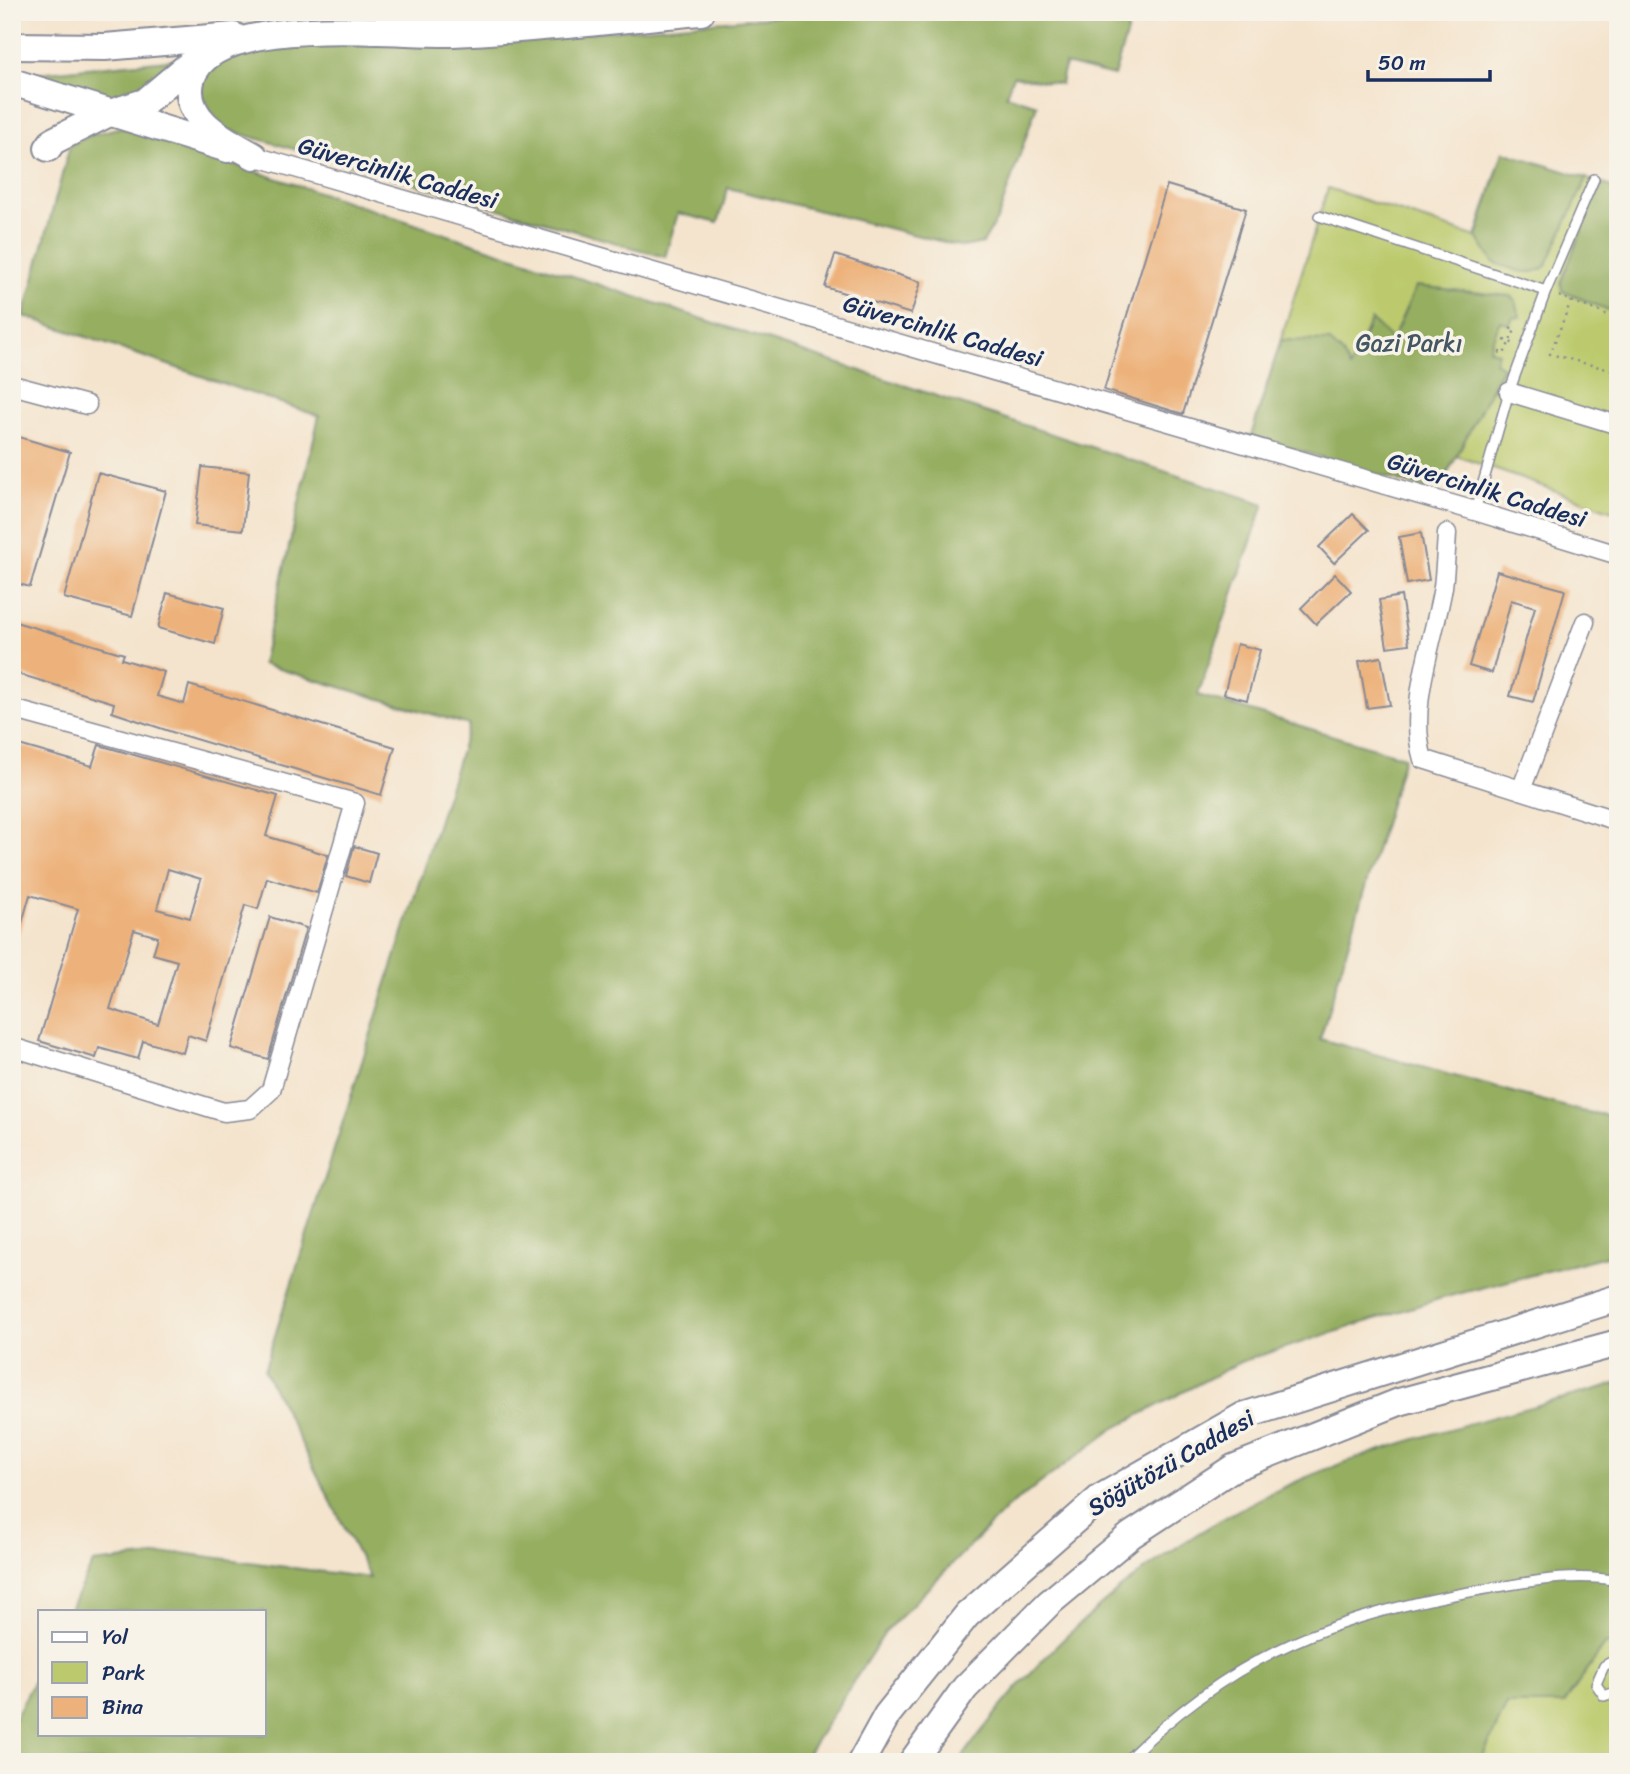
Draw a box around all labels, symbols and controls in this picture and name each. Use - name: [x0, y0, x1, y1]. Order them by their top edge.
- scale bar: [1368, 38, 1490, 82]
- text: 50 m: [1378, 44, 1426, 82]
- street label: Güvercinlik Caddesi: [293, 124, 503, 222]
- street label: Güvercinlik Caddesi: [838, 282, 1048, 380]
- park label: Gazi Parkı: [1356, 322, 1462, 364]
- street label: Güvercinlik Caddesi: [1382, 440, 1592, 540]
- street label: Söğütözü Caddesi: [1079, 1398, 1263, 1528]
- legend: [38, 1610, 266, 1736]
- text: Yol: [102, 1618, 129, 1656]
- text: Park: [102, 1654, 145, 1692]
- text: Bina: [102, 1688, 143, 1726]

